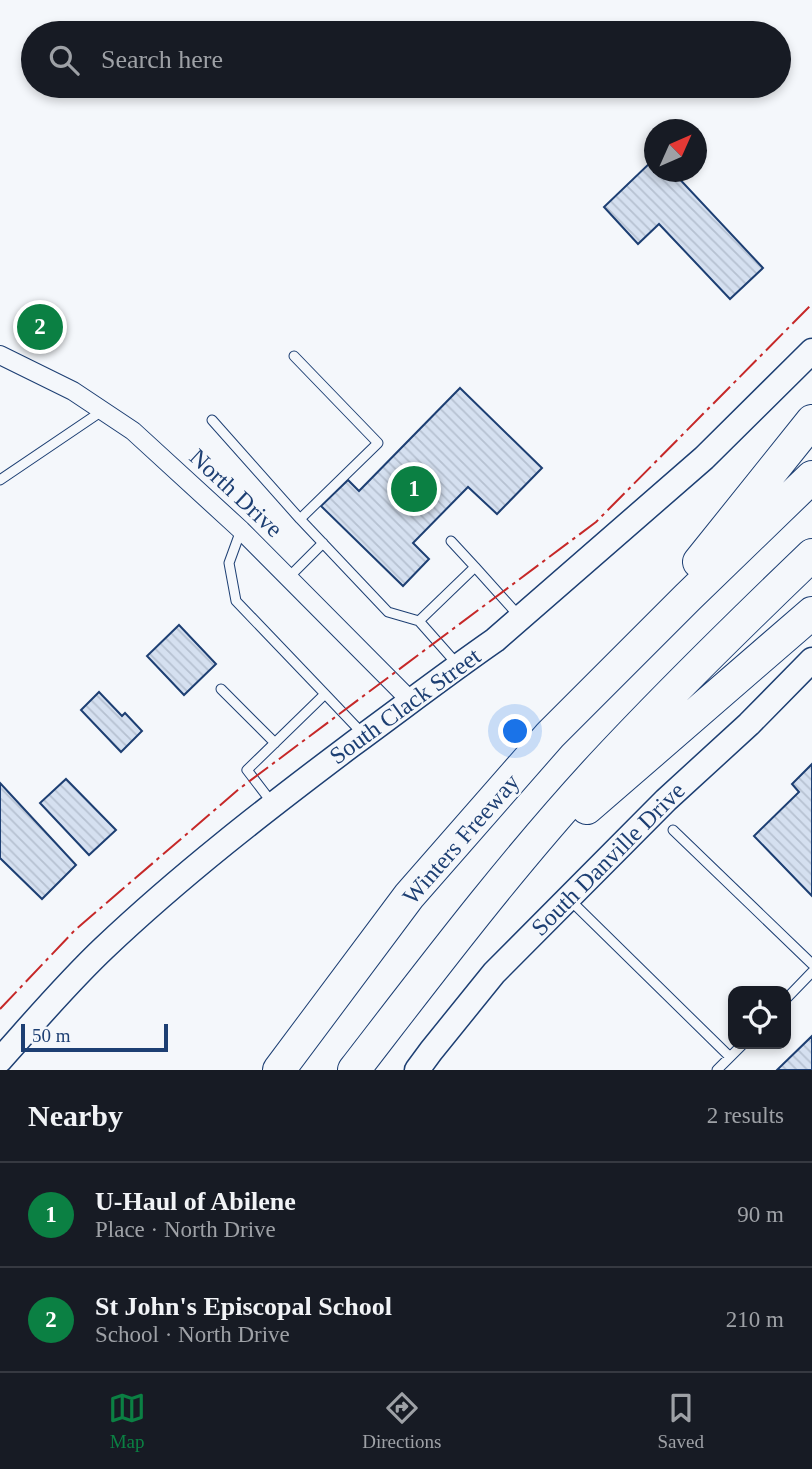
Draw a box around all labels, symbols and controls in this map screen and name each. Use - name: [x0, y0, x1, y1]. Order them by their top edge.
- search box: [21, 21, 791, 98]
- icon: search: [45, 41, 83, 79]
- text: Search here: [101, 45, 223, 74]
- north arrow: [644, 119, 707, 182]
- pin: 2: [17, 301, 63, 353]
- street label: North Drive: [184, 444, 288, 542]
- pin: 1: [391, 463, 437, 515]
- street label: South Clack Street: [325, 642, 486, 769]
- your location: [498, 714, 532, 748]
- street label: Winters Freeway: [398, 769, 524, 909]
- street label: South Danville Drive: [526, 777, 690, 941]
- map controls: [728, 986, 791, 1049]
- button: locate: [728, 986, 791, 1049]
- scale bar: [21, 1021, 168, 1053]
- text: 50 m: [32, 1025, 71, 1046]
- text: Nearby: [28, 1099, 123, 1132]
- text: 2 results: [707, 1103, 784, 1128]
- text: U-Haul of Abilene: [95, 1187, 296, 1216]
- text: 1: [45, 1202, 57, 1227]
- text: 90 m: [737, 1202, 784, 1227]
- text: Place · North Drive: [95, 1217, 276, 1242]
- text: St John's Episcopal School: [95, 1292, 392, 1321]
- text: 2: [45, 1307, 57, 1332]
- text: 210 m: [726, 1307, 784, 1332]
- text: School · North Drive: [95, 1322, 290, 1347]
- tab: Map: [108, 1389, 146, 1453]
- tab: Directions: [362, 1389, 441, 1453]
- tab: Saved: [657, 1389, 704, 1453]

